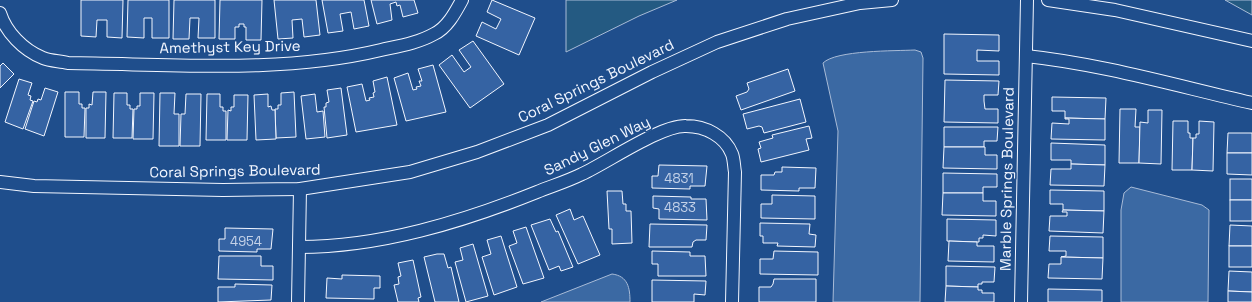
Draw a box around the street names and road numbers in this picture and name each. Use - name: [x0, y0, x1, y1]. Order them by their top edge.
- street label: Coral Springs Boulevard: [515, 34, 677, 127]
- street label: Amethyst Key Drive: [159, 36, 301, 57]
- street label: Marble Springs Boulevard: [995, 87, 1018, 271]
- street label: Sandy Glen Way: [541, 112, 653, 179]
- street label: Coral Springs Boulevard: [149, 160, 321, 181]

